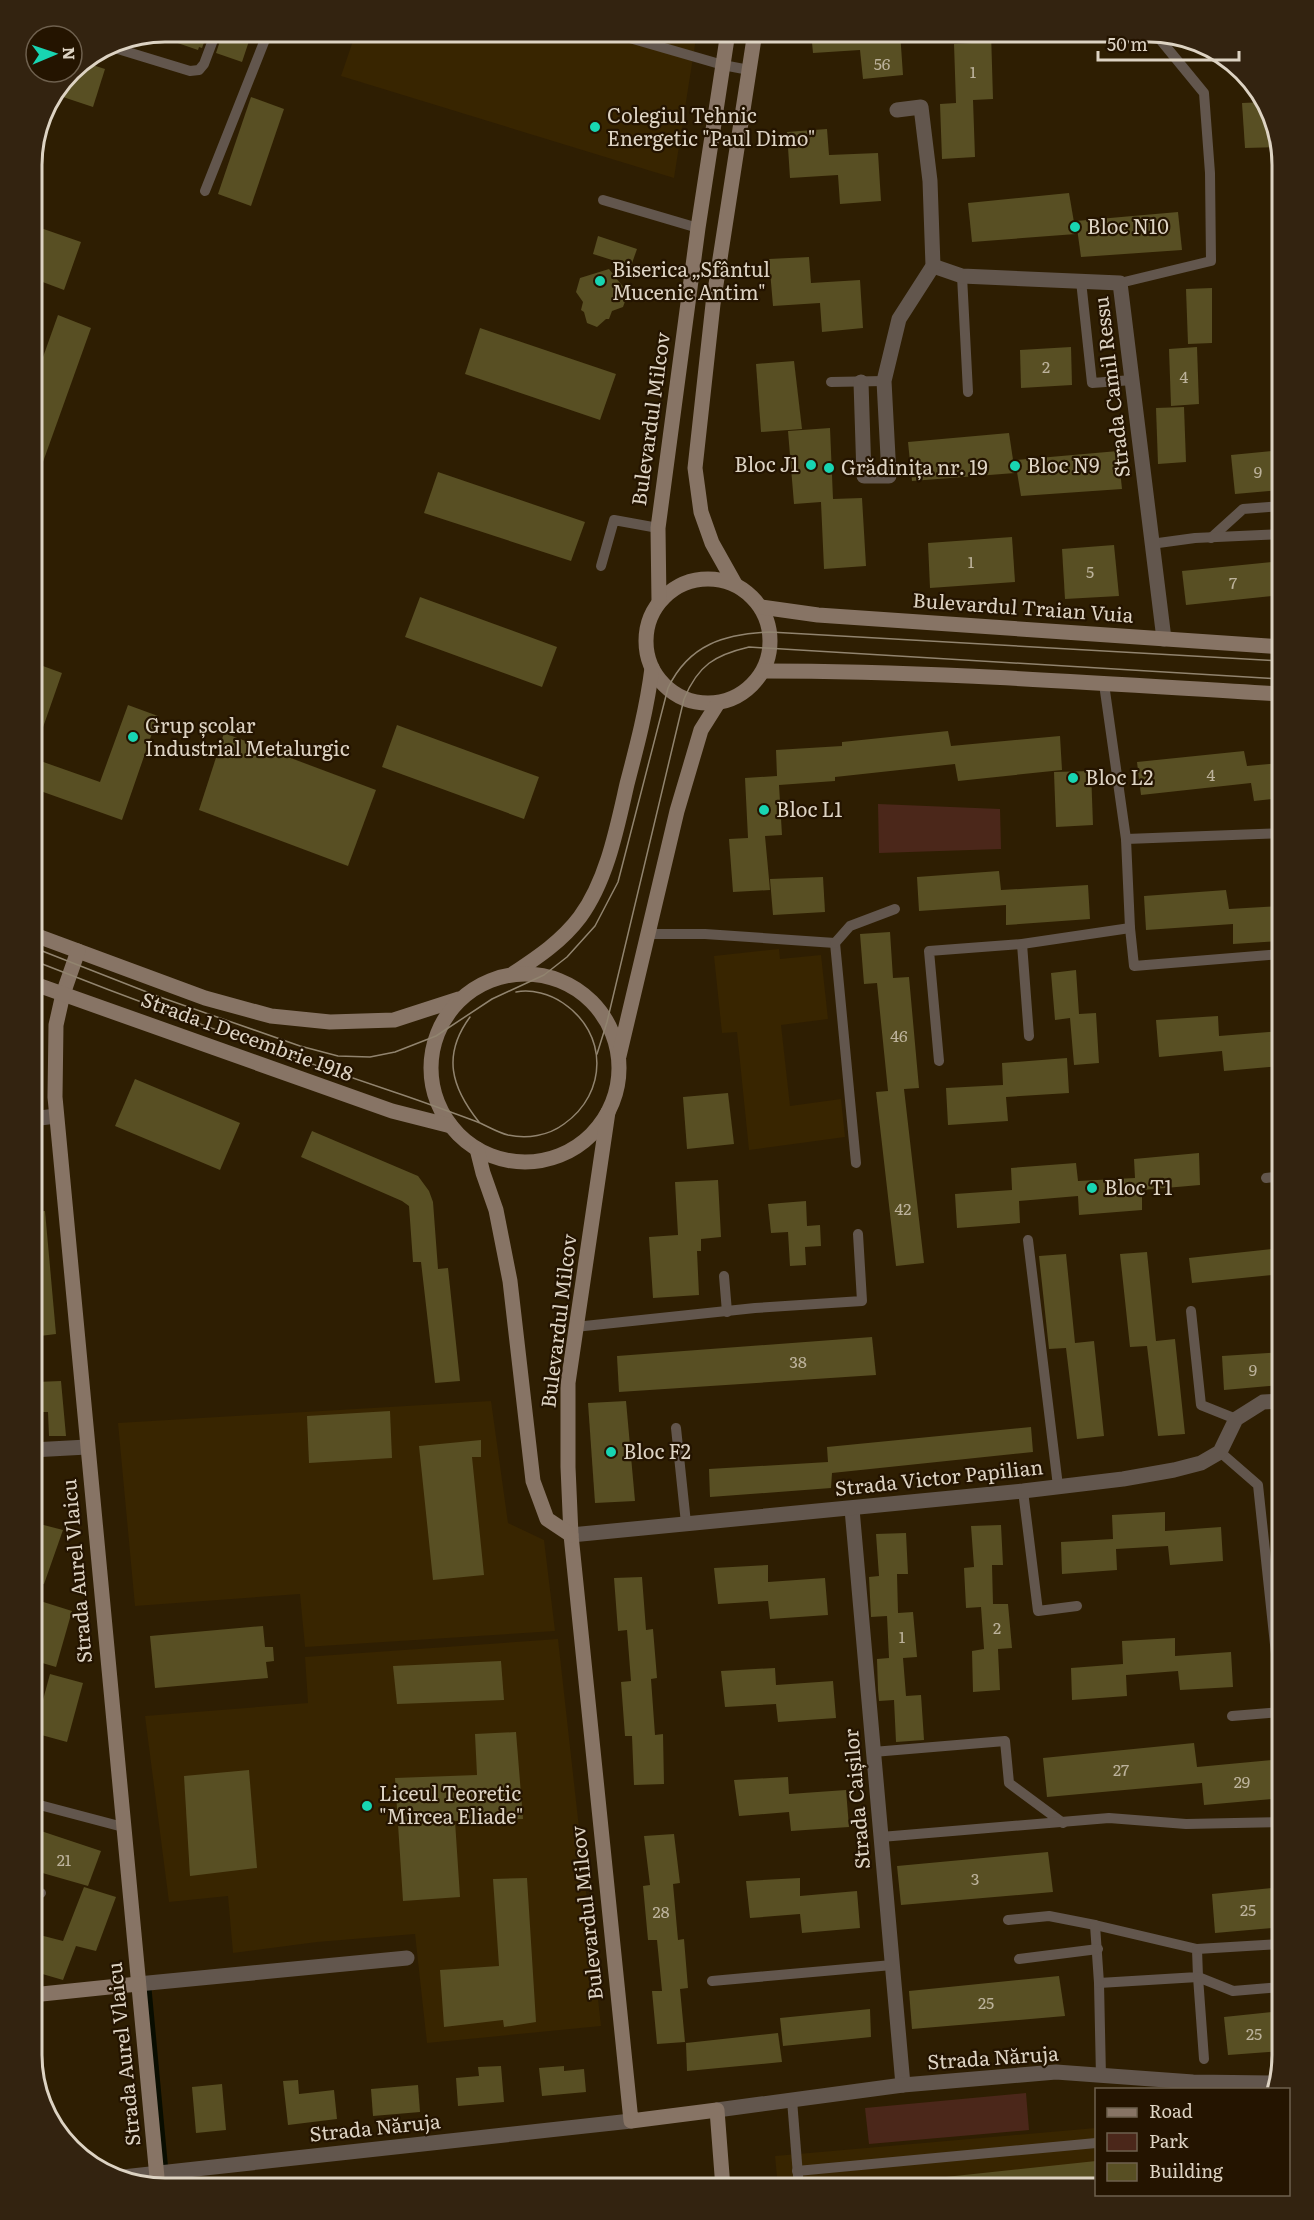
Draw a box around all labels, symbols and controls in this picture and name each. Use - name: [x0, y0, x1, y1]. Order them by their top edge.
- north arrow: [24, 24, 84, 84]
- scale bar: [1098, 24, 1239, 62]
- text: 50 m: [1107, 30, 1148, 57]
- text: N: [58, 46, 82, 61]
- house number: 56: [874, 51, 891, 75]
- house number: 1: [970, 59, 977, 83]
- place label: Colegiul Tehnic Energetic "Paul Dimo": [607, 99, 816, 152]
- marker: Colegiul Tehnic Energetic "Paul Dimo": [588, 120, 602, 134]
- place label: Bloc N10: [1087, 210, 1169, 240]
- marker: Bloc N10: [1068, 220, 1082, 234]
- place label: Biserica „Sfântul Mucenic Antim": [612, 253, 770, 306]
- marker: Biserica „Sfântul Mucenic Antim": [593, 274, 607, 288]
- street label: Strada Camil Ressu: [1084, 295, 1136, 480]
- street label: Bulevardul Milcov: [622, 330, 676, 508]
- house number: 2: [1042, 354, 1050, 378]
- house number: 4: [1180, 364, 1189, 388]
- place label: Bloc J1: [734, 448, 799, 478]
- place label: Bloc N9: [1027, 449, 1100, 479]
- place label: Grădinița nr. 19: [841, 451, 988, 481]
- marker: Bloc J1: [804, 458, 818, 472]
- marker: Bloc N9: [1008, 459, 1022, 473]
- house number: 9: [1254, 459, 1262, 483]
- marker: Grădinița nr. 19: [822, 461, 836, 475]
- house number: 1: [968, 549, 975, 573]
- house number: 5: [1086, 559, 1094, 583]
- house number: 7: [1229, 570, 1237, 594]
- street label: Bulevardul Traian Vuia: [912, 583, 1135, 629]
- place label: Grup școlar Industrial Metalurgic: [145, 709, 350, 762]
- marker: Grup școlar Industrial Metalurgic: [126, 730, 140, 744]
- place label: Bloc L2: [1085, 761, 1153, 791]
- house number: 4: [1207, 762, 1216, 786]
- marker: Bloc L2: [1066, 771, 1080, 785]
- place label: Bloc L1: [776, 793, 842, 823]
- marker: Bloc L1: [757, 803, 771, 817]
- street label: Strada 1 Decembrie 1918: [138, 983, 358, 1087]
- house number: 46: [890, 1023, 908, 1047]
- place label: Bloc T1: [1104, 1171, 1172, 1201]
- marker: Bloc T1: [1085, 1181, 1099, 1195]
- house number: 42: [895, 1196, 911, 1220]
- street label: Bulevardul Milcov: [531, 1232, 583, 1410]
- house number: 38: [789, 1349, 807, 1373]
- house number: 9: [1249, 1357, 1257, 1381]
- place label: Bloc F2: [623, 1435, 691, 1465]
- marker: Bloc F2: [604, 1445, 618, 1459]
- street label: Strada Victor Papilian: [833, 1450, 1045, 1502]
- street label: Strada Aurel Vlaicu: [52, 1478, 98, 1665]
- house number: 2: [993, 1615, 1001, 1639]
- house number: 1: [899, 1624, 906, 1648]
- street label: Strada Caișilor: [834, 1727, 876, 1871]
- house number: 27: [1113, 1757, 1129, 1781]
- house number: 29: [1234, 1769, 1250, 1793]
- place label: Liceul Teoretic "Mircea Eliade": [379, 1777, 524, 1830]
- marker: Liceul Teoretic "Mircea Eliade": [360, 1799, 374, 1813]
- street label: Bulevardul Milcov: [561, 1824, 609, 2002]
- house number: 21: [57, 1847, 72, 1871]
- house number: 3: [971, 1866, 979, 1890]
- house number: 25: [1240, 1897, 1256, 1921]
- house number: 28: [653, 1899, 670, 1923]
- street label: Strada Aurel Vlaicu: [97, 1960, 147, 2148]
- house number: 25: [978, 1990, 994, 2014]
- house number: 25: [1246, 2021, 1262, 2045]
- street label: Strada Năruja: [926, 2036, 1060, 2076]
- legend: [1095, 2088, 1290, 2196]
- text: Road: [1149, 2097, 1193, 2124]
- street label: Strada Năruja: [308, 2104, 442, 2148]
- text: Park: [1149, 2127, 1190, 2154]
- text: Building: [1149, 2157, 1224, 2184]

